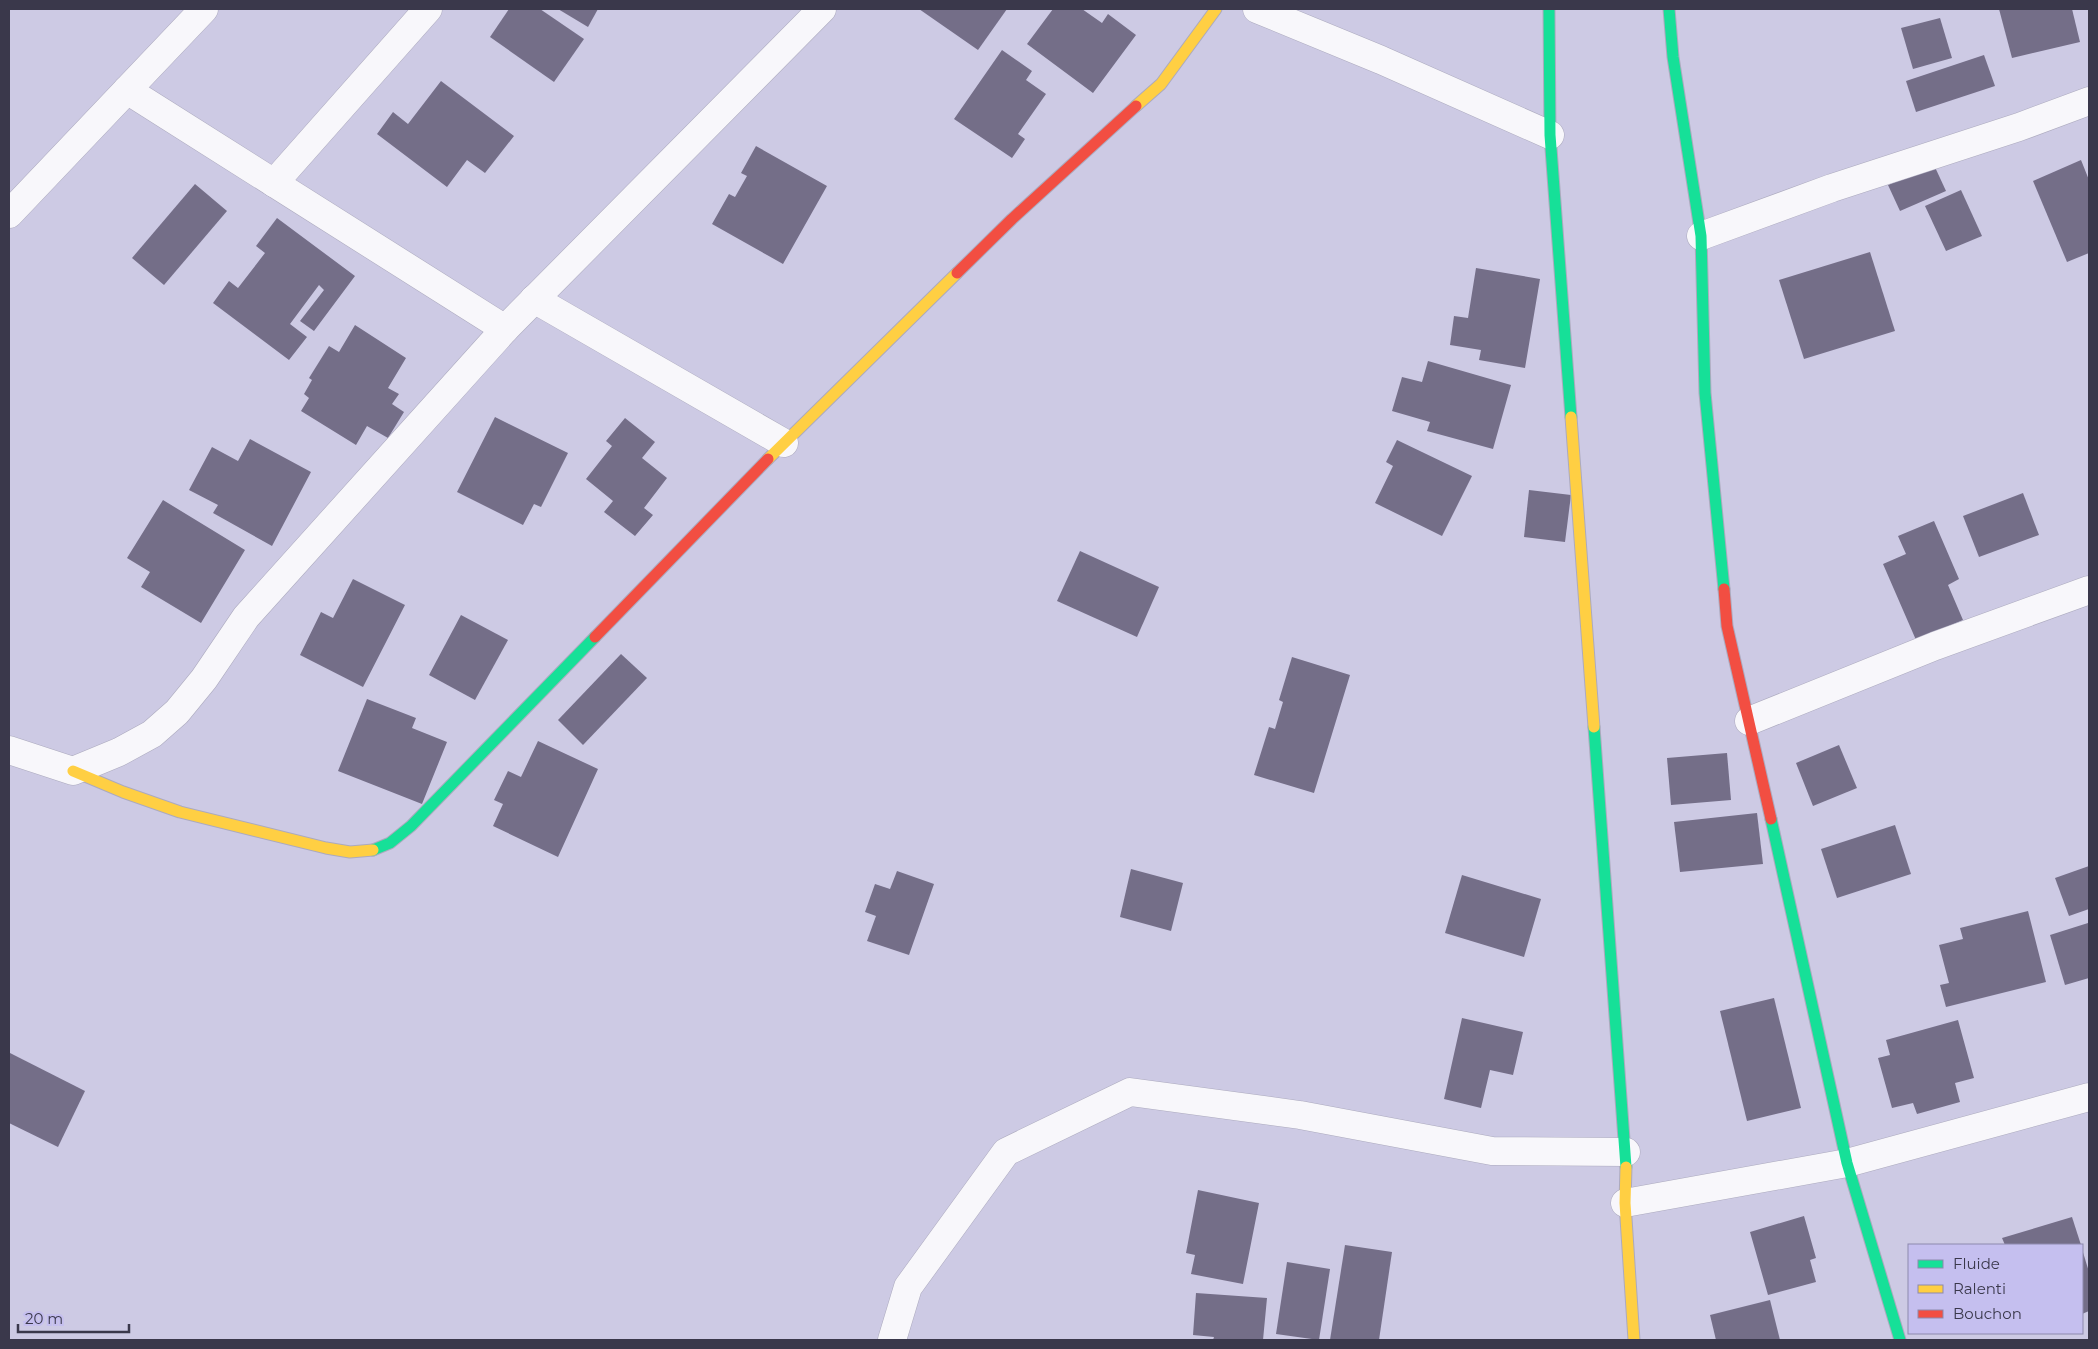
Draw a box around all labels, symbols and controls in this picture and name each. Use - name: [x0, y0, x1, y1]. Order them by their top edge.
- legend: [1908, 1244, 2083, 1334]
- text: Fluide: [1953, 1254, 2000, 1273]
- text: Ralenti: [1953, 1279, 2006, 1298]
- scale bar: [18, 1302, 129, 1334]
- text: Bouchon: [1953, 1304, 2022, 1323]
- text: 20 m: [25, 1309, 63, 1328]

